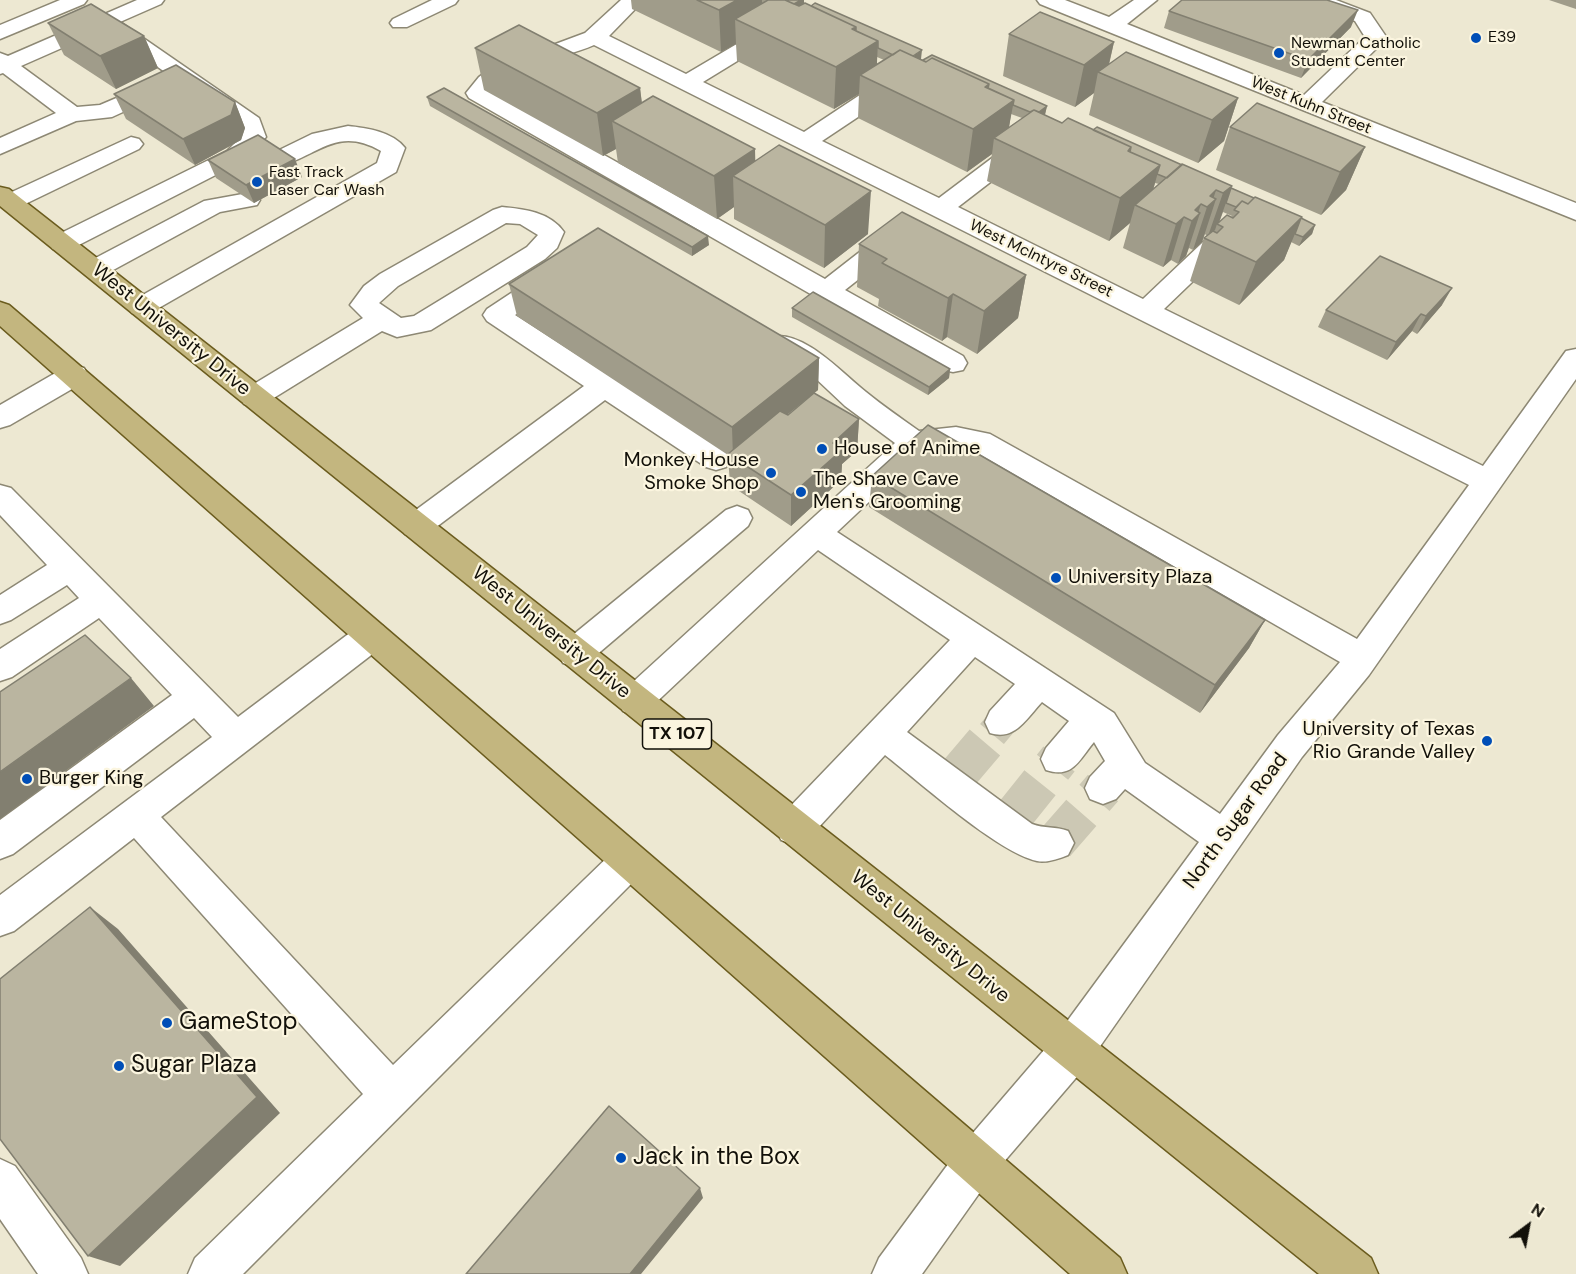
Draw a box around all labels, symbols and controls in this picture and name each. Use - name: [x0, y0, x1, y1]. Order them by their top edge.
- place label: E39: [1488, 28, 1516, 48]
- marker: E39: [1469, 31, 1483, 45]
- place label: Newman Catholic Student Center: [1291, 34, 1421, 72]
- marker: Newman Catholic Student Center: [1272, 46, 1286, 60]
- street label: West Kuhn Street: [1248, 73, 1374, 139]
- place label: Fast Track Laser Car Wash: [269, 163, 384, 201]
- marker: Fast Track Laser Car Wash: [250, 175, 264, 189]
- street label: West McIntyre Street: [966, 216, 1116, 302]
- street label: West University Drive: [87, 259, 255, 401]
- place label: House of Anime: [834, 437, 980, 461]
- marker: House of Anime: [815, 442, 829, 456]
- place label: Monkey House Smoke Shop: [624, 449, 759, 496]
- marker: Monkey House Smoke Shop: [764, 466, 778, 480]
- place label: The Shave Cave Men's Grooming: [813, 468, 961, 515]
- marker: The Shave Cave Men's Grooming: [794, 485, 808, 499]
- street label: West University Drive: [467, 562, 635, 704]
- place label: University Plaza: [1068, 566, 1212, 590]
- marker: University Plaza: [1049, 571, 1063, 585]
- place label: University of Texas Rio Grande Valley: [1303, 718, 1475, 765]
- road number: TX 107: [642, 719, 712, 749]
- marker: University of Texas Rio Grande Valley: [1480, 734, 1494, 748]
- street label: North Sugar Road: [1179, 748, 1293, 894]
- place label: Burger King: [39, 767, 144, 791]
- marker: Burger King: [20, 772, 34, 786]
- street label: West University Drive: [846, 866, 1014, 1008]
- place label: GameStop: [179, 1009, 298, 1037]
- marker: GameStop: [160, 1016, 174, 1030]
- place label: Sugar Plaza: [131, 1052, 257, 1080]
- marker: Sugar Plaza: [112, 1059, 126, 1073]
- place label: Jack in the Box: [633, 1144, 800, 1172]
- marker: Jack in the Box: [614, 1151, 628, 1165]
- north arrow: [1498, 1196, 1558, 1256]
- text: N: [1527, 1198, 1548, 1222]

